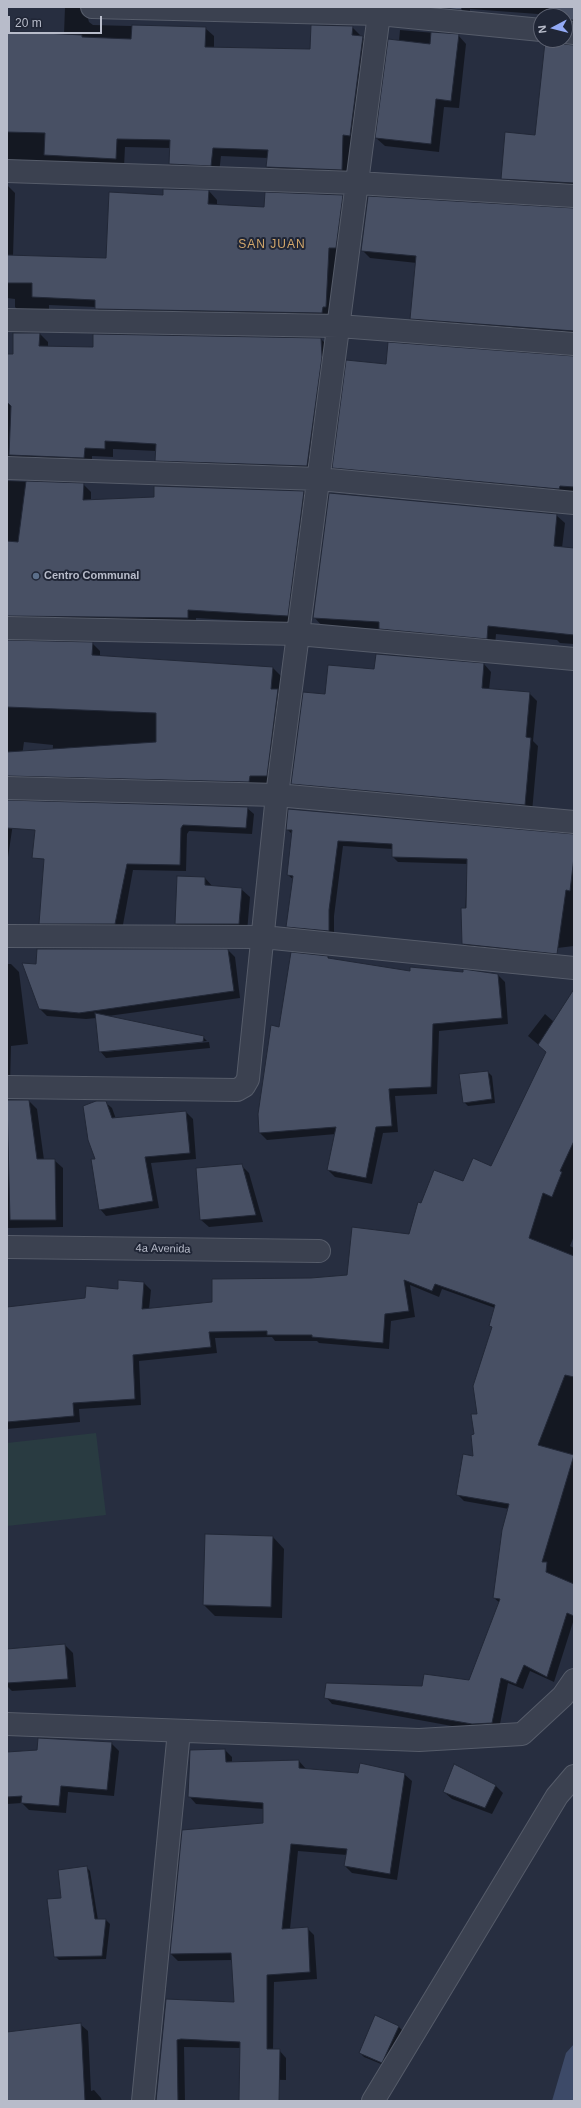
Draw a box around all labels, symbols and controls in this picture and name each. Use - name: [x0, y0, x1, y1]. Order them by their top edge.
- scale bar: [10, 8, 104, 34]
- north arrow: [533, 8, 573, 48]
- text: 20 m: [15, 16, 42, 30]
- text: N: [536, 25, 549, 34]
- district label: SAN JUAN: [238, 238, 306, 252]
- place label: Centro Communal: [44, 569, 139, 583]
- marker: Centro Communal: [31, 571, 41, 581]
- street label: 4a Avenida: [135, 1242, 191, 1256]

